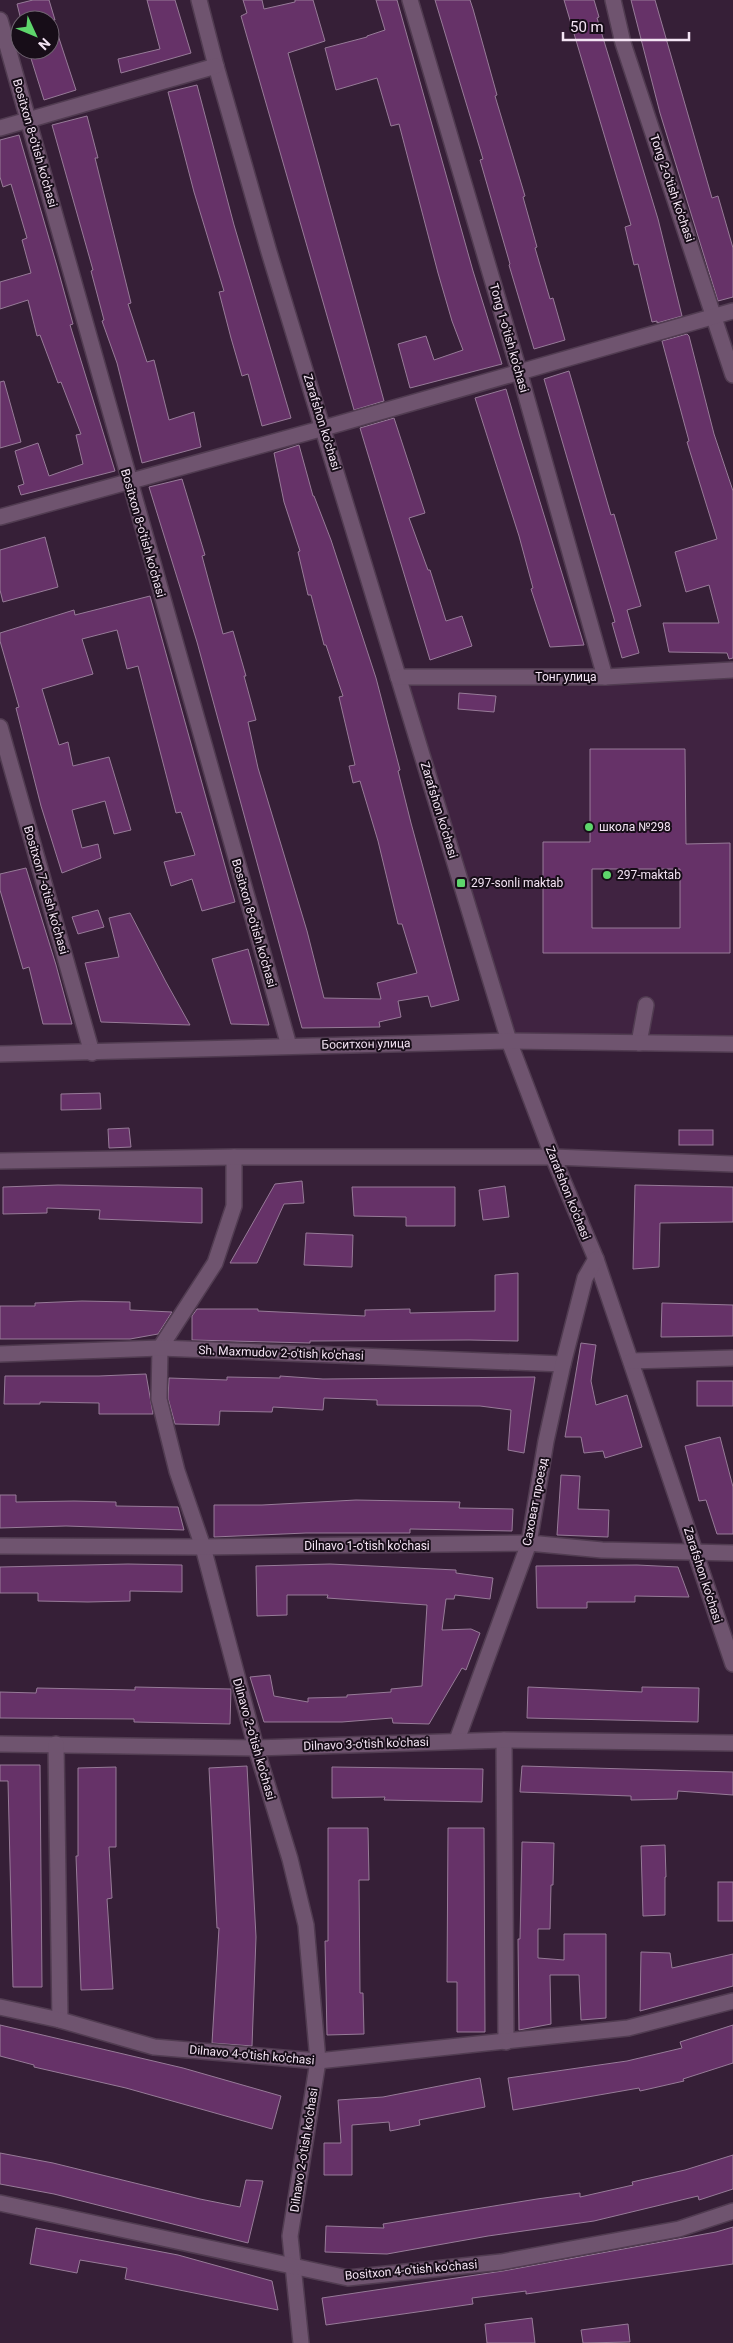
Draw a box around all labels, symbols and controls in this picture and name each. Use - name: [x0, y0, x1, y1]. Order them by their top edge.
- north arrow: [10, 10, 60, 60]
- scale bar: [563, 10, 689, 42]
- text: 50 m: [570, 18, 604, 36]
- text: N: [35, 35, 54, 53]
- street label: Bositxon 8-o'tish ko'chasi: [10, 77, 60, 209]
- street label: Tong 2-o'tish ko'chasi: [647, 132, 697, 244]
- street label: Tong 1-o'tish ko'chasi: [487, 282, 531, 394]
- street label: Zarafshon ko'chasi: [301, 372, 343, 472]
- street label: Bositxon 8-o'tish ko'chasi: [118, 467, 168, 599]
- street label: Тонг улица: [535, 670, 597, 684]
- street label: Zarafshon ko'chasi: [418, 760, 460, 860]
- place label: школа №298: [599, 820, 671, 834]
- marker: школа №298: [583, 821, 595, 833]
- street label: Bositxon 7-o'tish ko'chasi: [21, 824, 71, 956]
- street label: Bositxon 8-o'tish ko'chasi: [229, 857, 279, 989]
- place label: 297-maktab: [617, 868, 681, 882]
- marker: 297-maktab: [601, 869, 613, 881]
- place label: 297-sonli maktab: [471, 876, 564, 890]
- marker: 297-sonli maktab: [455, 877, 467, 889]
- street label: Боситхон улица: [321, 1036, 411, 1052]
- street label: Zarafshon ko'chasi: [543, 1144, 593, 1242]
- street label: Sh. Maxmudov 2-o'tish ko'chasi: [198, 1343, 364, 1363]
- street label: Саховат проезд: [520, 1457, 550, 1547]
- street label: Zarafshon ko'chasi: [681, 1525, 725, 1625]
- street label: Dilnavo 1-o'tish ko'chasi: [304, 1539, 430, 1553]
- street label: Dilnavo 2-o'tish ko'chasi: [230, 1677, 278, 1801]
- street label: Dilnavo 3-o'tish ko'chasi: [303, 1735, 429, 1753]
- street label: Dilnavo 4-o'tish ko'chasi: [189, 2043, 315, 2067]
- street label: Dilnavo 2-o'tish ko'chasi: [287, 2087, 321, 2213]
- street label: Bositxon 4-o'tish ko'chasi: [344, 2257, 478, 2283]

